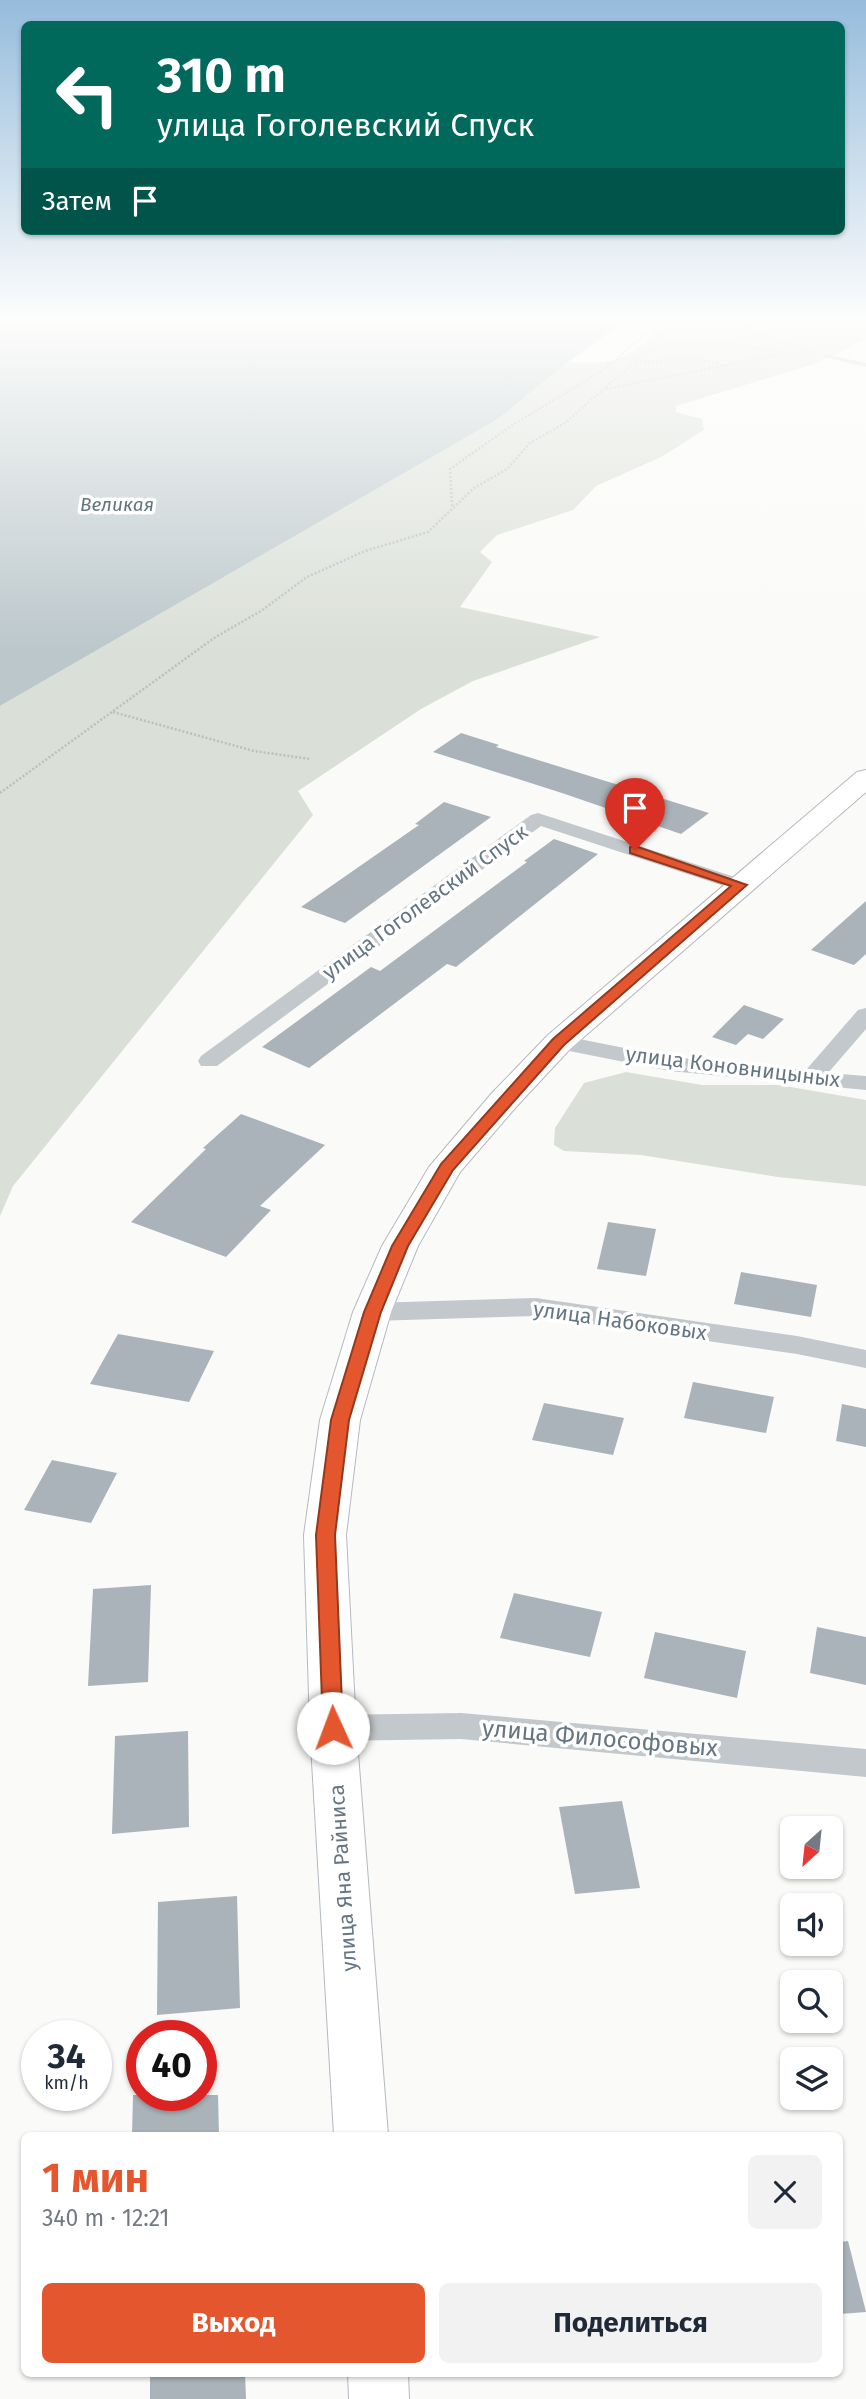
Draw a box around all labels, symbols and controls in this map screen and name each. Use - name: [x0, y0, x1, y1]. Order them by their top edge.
- text: 310 m: [157, 46, 286, 105]
- icon: left: [42, 49, 133, 140]
- text: улица Гоголевский Спуск: [157, 106, 534, 144]
- icon: arrive: [126, 182, 164, 220]
- text: Затем: [42, 186, 112, 217]
- water label: Великая: [80, 493, 154, 516]
- pin: [605, 778, 665, 850]
- icon: arrive: [616, 789, 654, 827]
- street label: улица Гоголевский Спуск: [317, 819, 533, 985]
- street label: улица Коновницыных: [624, 1041, 842, 1093]
- street label: улица Набоковых: [532, 1296, 709, 1346]
- position arrow: [296, 1691, 370, 1765]
- street label: улица Философовых: [481, 1714, 719, 1762]
- street label: улица Яна Райниса: [323, 1784, 363, 1972]
- north arrow: [780, 1816, 844, 1880]
- map controls: [780, 1816, 843, 2110]
- button: sound: [780, 1893, 843, 1956]
- button: search: [780, 1970, 843, 2033]
- speed limit sign: 40: [126, 2020, 217, 2111]
- text: 34: [48, 2035, 85, 2077]
- button: layers: [780, 2047, 843, 2110]
- text: km/h: [44, 2072, 89, 2094]
- text: 1 мин: [42, 2153, 149, 2203]
- button: close: [748, 2155, 822, 2229]
- text: 340 m · 12:21: [42, 2204, 170, 2232]
- button: Выход: [42, 2283, 425, 2363]
- button: Поделиться: [439, 2283, 822, 2363]

